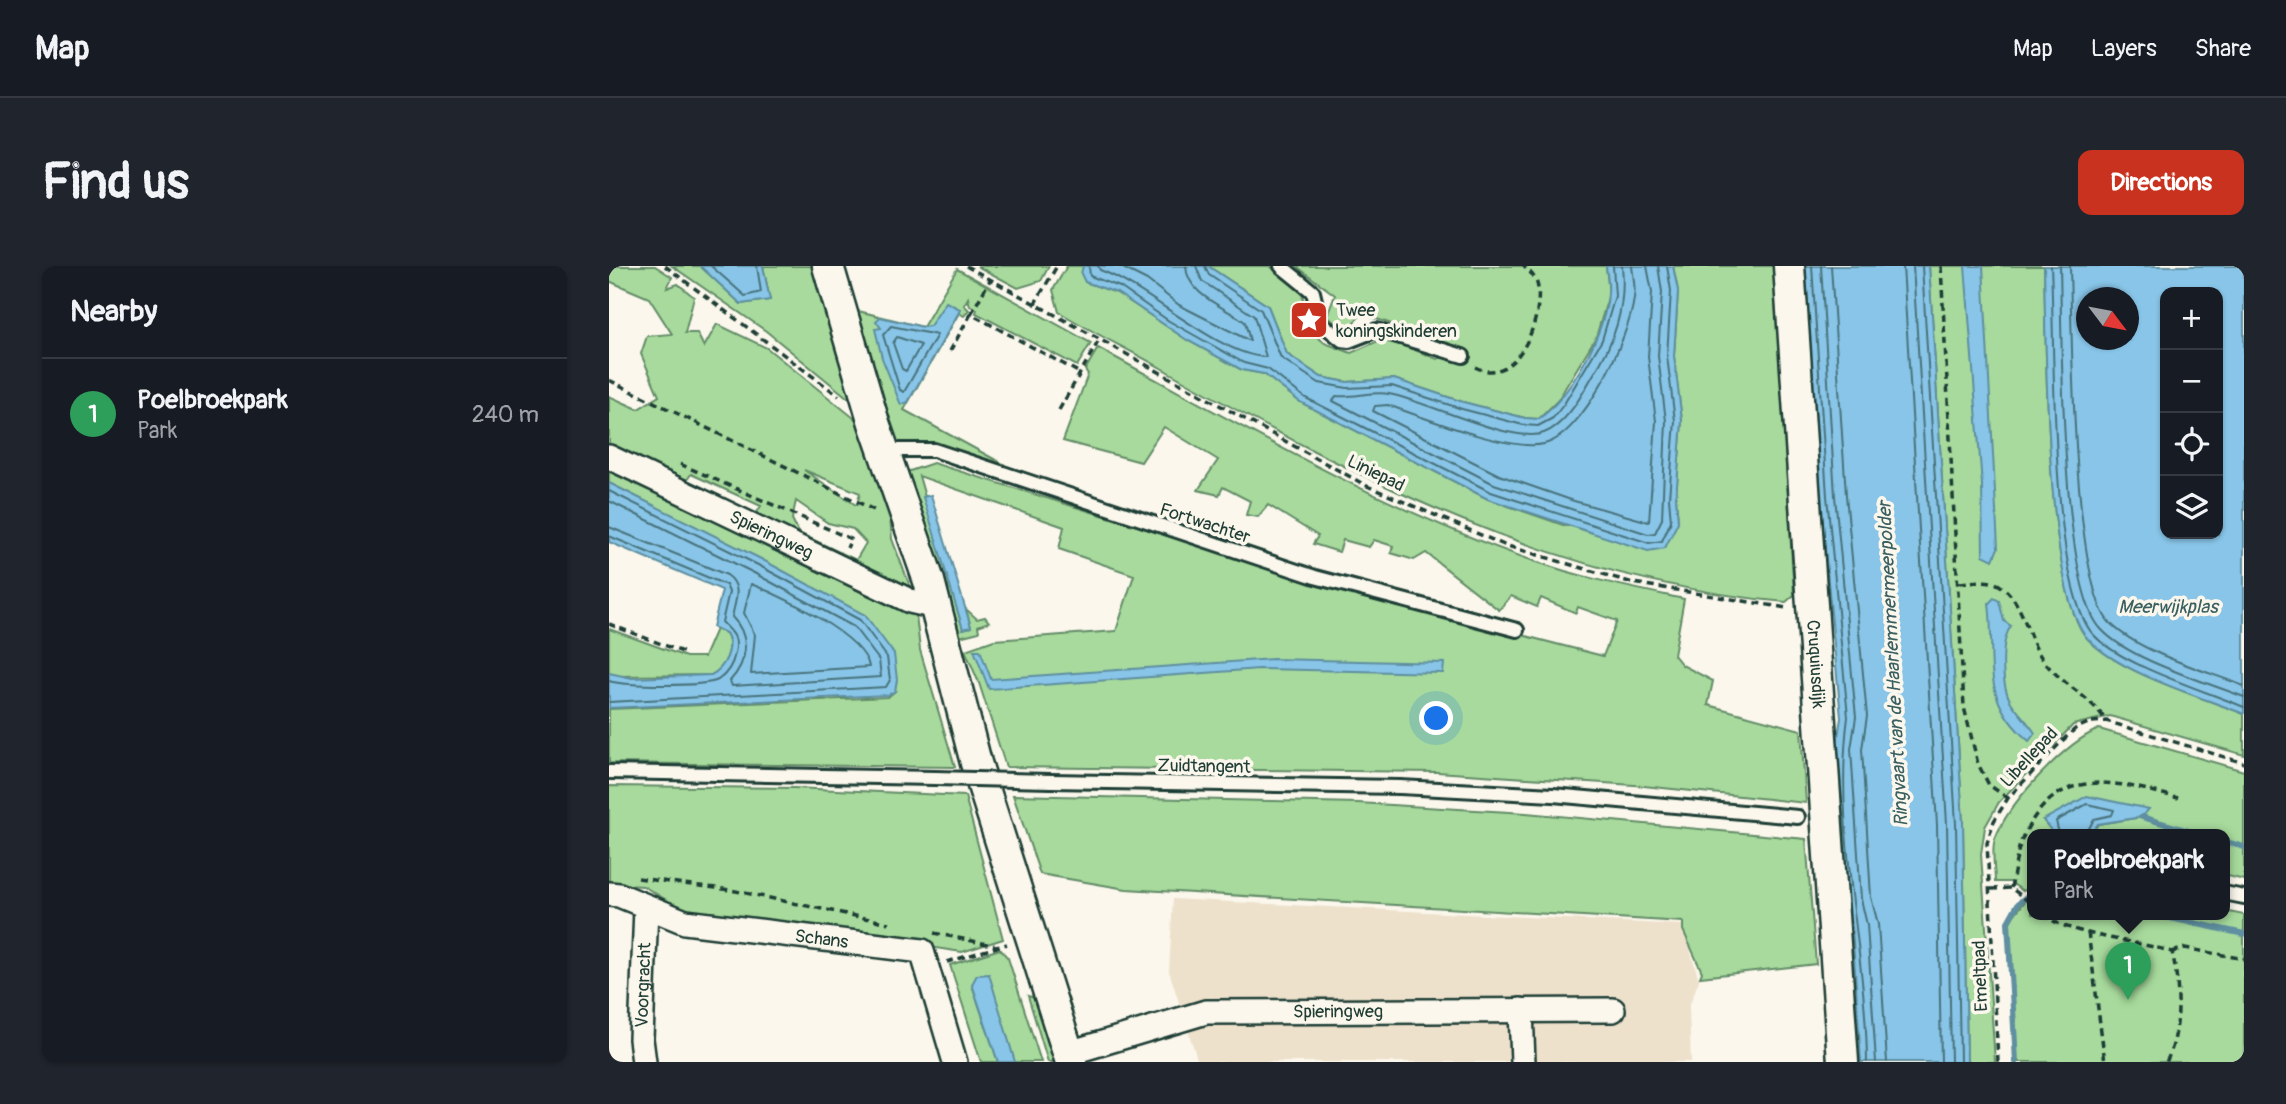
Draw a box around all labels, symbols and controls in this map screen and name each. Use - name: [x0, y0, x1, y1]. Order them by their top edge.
- text: Map: [35, 28, 90, 69]
- text: Map: [2013, 34, 2053, 63]
- text: Layers: [2091, 34, 2157, 63]
- text: Share: [2195, 34, 2251, 63]
- button: Directions: [2078, 150, 2244, 215]
- text: Find us: [42, 152, 189, 213]
- north arrow: [2076, 287, 2139, 350]
- map controls: [2160, 287, 2223, 539]
- button: +: [2160, 287, 2223, 350]
- text: Nearby: [70, 293, 157, 330]
- place icon: Twee koningskinderen: [1288, 299, 1330, 341]
- place label: Twee koningskinderen: [1336, 299, 1457, 343]
- button: −: [2160, 350, 2223, 413]
- text: Poelbroekpark: [137, 384, 288, 416]
- text: 1: [89, 400, 98, 429]
- text: 240 m: [472, 400, 539, 429]
- button: locate: [2160, 413, 2223, 476]
- text: Park: [137, 416, 177, 445]
- street label: Liniepad: [1343, 450, 1408, 497]
- button: layers: [2160, 476, 2223, 539]
- street label: Fortwachter: [1157, 498, 1254, 549]
- water label: Ringvaart van de Haarlemmermeerpolder: [1872, 498, 1914, 827]
- street label: Spieringweg: [726, 505, 817, 565]
- water label: Meerwijkplas: [2118, 595, 2220, 619]
- street label: Cruquiusdijk: [1801, 619, 1830, 710]
- your location: [1419, 701, 1453, 735]
- street label: Libellepad: [1996, 722, 2063, 792]
- street label: Zuidtangent: [1157, 754, 1252, 779]
- popup: [2027, 829, 2230, 920]
- text: Poelbroekpark: [2053, 844, 2204, 876]
- text: Park: [2053, 876, 2093, 905]
- street label: Schans: [793, 925, 850, 954]
- street label: Emeltpad: [1968, 940, 1993, 1012]
- street label: Voorgracht: [630, 941, 657, 1028]
- pin: 1: [2105, 942, 2151, 1000]
- street label: Spieringweg: [1293, 1000, 1383, 1024]

